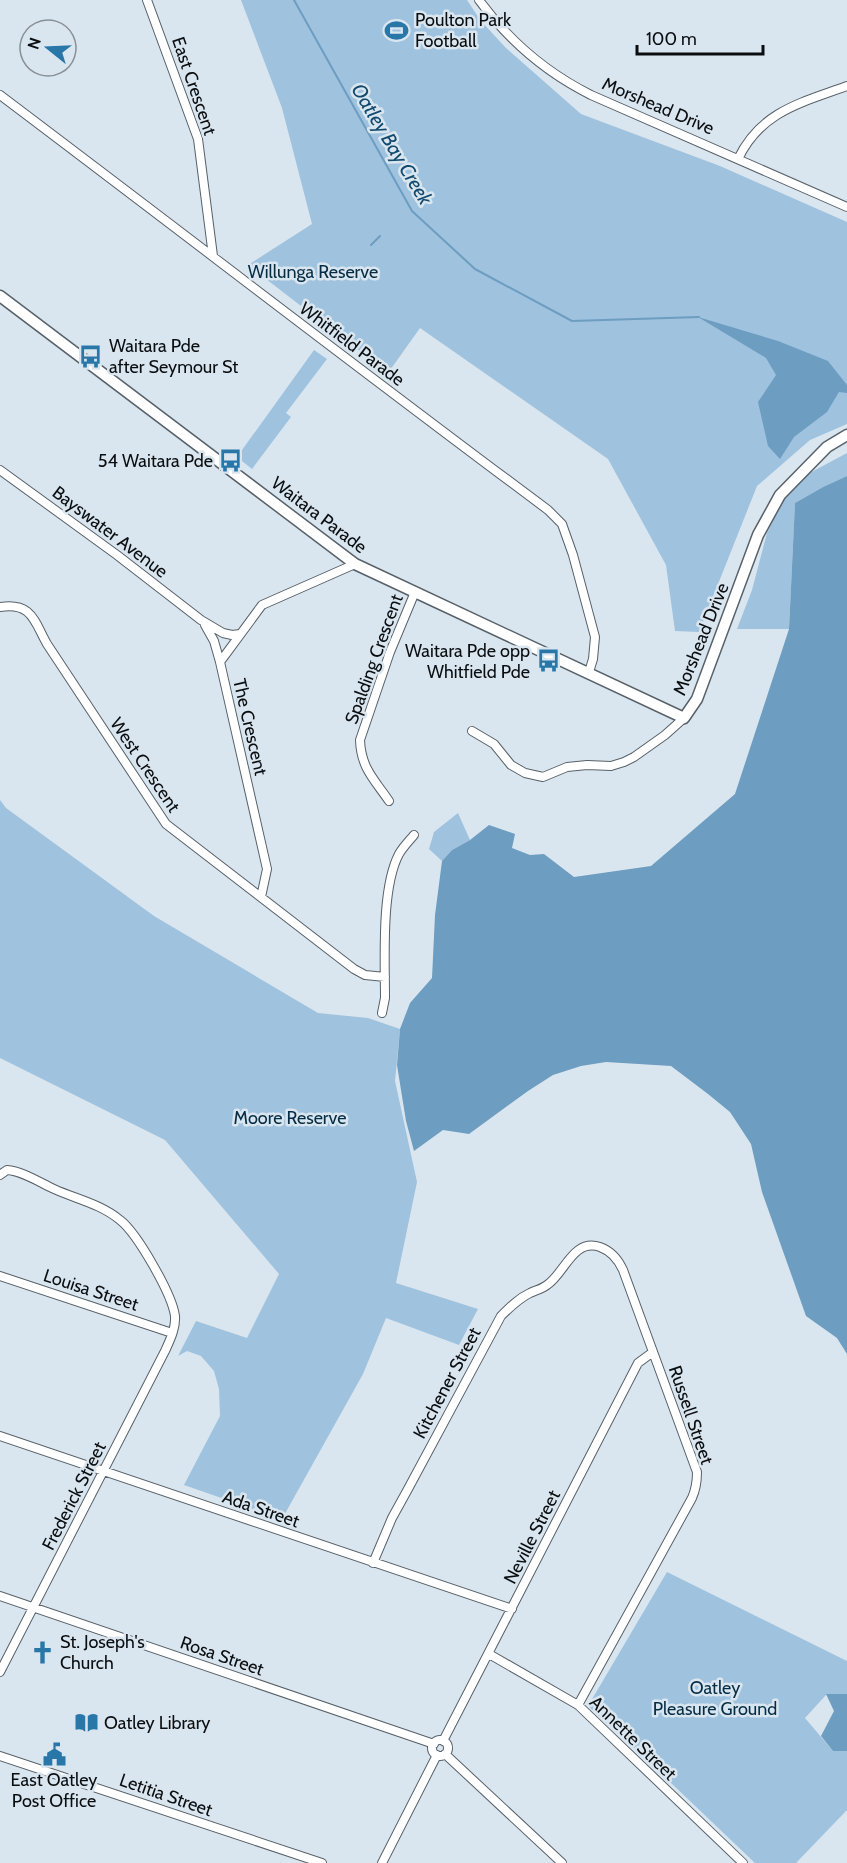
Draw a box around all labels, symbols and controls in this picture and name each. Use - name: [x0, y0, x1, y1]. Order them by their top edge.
- place label: Poulton Park Football: [415, 9, 512, 52]
- sports icon: Poulton Park Football: [384, 17, 410, 43]
- north arrow: [18, 18, 78, 78]
- scale bar: [637, 18, 763, 56]
- text: 100 m: [646, 28, 697, 50]
- street label: East Crescent: [167, 34, 221, 138]
- text: N: [23, 35, 45, 52]
- street label: Morshead Drive: [599, 73, 717, 139]
- water label: Oatley Bay Creek: [346, 79, 438, 210]
- park label: Willunga Reserve: [248, 261, 378, 283]
- street label: Whitfield Parade: [295, 297, 409, 391]
- place label: Waitara Pde after Seymour St: [109, 335, 238, 378]
- bus stop icon: Waitara Pde after Seymour St: [78, 343, 104, 369]
- bus stop icon: 54 Waitara Pde: [218, 448, 244, 474]
- place label: 54 Waitara Pde: [98, 450, 213, 472]
- street label: Waitara Parade: [267, 472, 371, 558]
- street label: Bayswater Avenue: [48, 481, 172, 583]
- street label: Morshead Drive: [668, 579, 734, 699]
- street label: Spalding Crescent: [340, 591, 408, 727]
- place label: Waitara Pde opp Whitfield Pde: [405, 640, 530, 683]
- bus stop icon: Waitara Pde opp Whitfield Pde: [535, 648, 561, 674]
- street label: The Crescent: [228, 676, 272, 778]
- street label: West Crescent: [105, 713, 185, 817]
- park label: Moore Reserve: [234, 1107, 346, 1129]
- street label: Louisa Street: [41, 1264, 141, 1316]
- street label: Kitchener Street: [408, 1324, 486, 1442]
- street label: Russell Street: [664, 1363, 718, 1467]
- street label: Frederick Street: [37, 1438, 111, 1554]
- street label: Ada Street: [220, 1486, 302, 1532]
- street label: Neville Street: [499, 1486, 565, 1588]
- place label: St. Joseph's Church: [60, 1631, 145, 1674]
- street label: Rosa Street: [177, 1631, 267, 1681]
- church icon: St. Joseph's Church: [29, 1639, 55, 1665]
- park label: Oatley Pleasure Ground: [653, 1677, 777, 1720]
- street label: Annette Street: [585, 1691, 681, 1785]
- library icon: Oatley Library: [73, 1710, 99, 1736]
- place label: Oatley Library: [104, 1712, 210, 1734]
- public building icon: East Oatley Post Office: [41, 1741, 67, 1767]
- place label: East Oatley Post Office: [11, 1769, 97, 1812]
- street label: Letitia Street: [117, 1769, 215, 1821]

